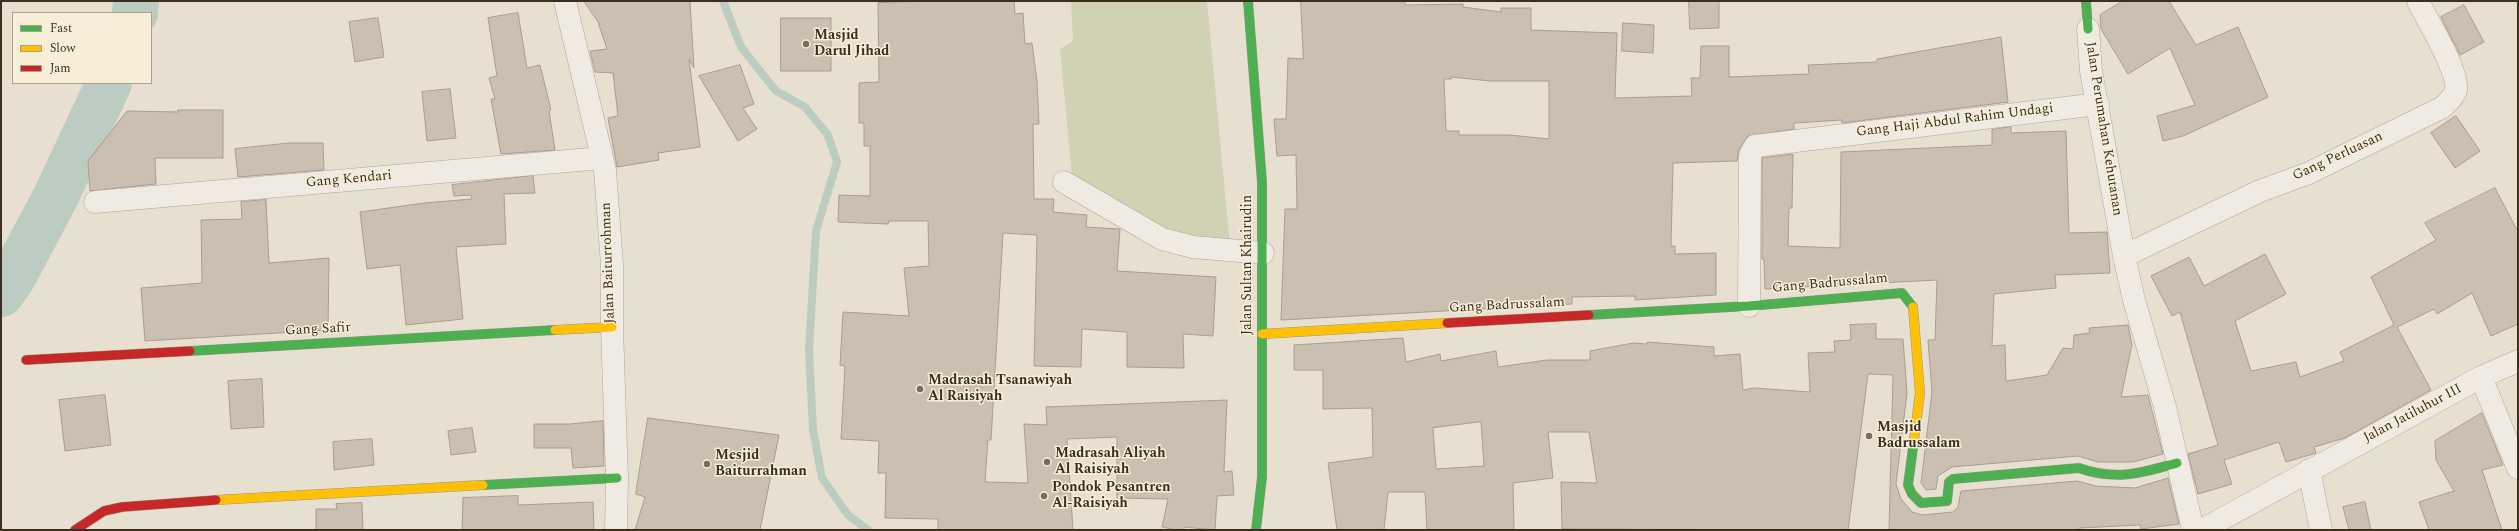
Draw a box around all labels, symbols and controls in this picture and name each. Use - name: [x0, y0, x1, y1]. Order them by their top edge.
- legend: [12, 12, 152, 84]
- text: Fast: [50, 19, 72, 38]
- place label: Masjid Darul Jihad: [814, 28, 889, 60]
- text: Slow: [50, 39, 75, 58]
- marker: Masjid Darul Jihad: [801, 39, 811, 49]
- street label: Jalan Perumahan Kehutanan: [2081, 41, 2125, 217]
- text: Jam: [50, 59, 71, 78]
- street label: Gang Haji Abdul Rahim Undagi: [1855, 101, 2055, 141]
- street label: Gang Perluasan: [2290, 129, 2386, 185]
- street label: Gang Kendari: [305, 168, 393, 192]
- street label: Jalan Sultan Khairudin: [1240, 195, 1256, 335]
- street label: Jalan Baiturrohman: [598, 202, 620, 324]
- street label: Gang Badrussalam: [1772, 271, 1888, 297]
- street label: Gang Badrussalam: [1449, 295, 1565, 317]
- street label: Gang Safir: [285, 320, 351, 340]
- place label: Madrasah Tsanawiyah Al Raisiyah: [928, 373, 1072, 406]
- street label: Jalan Jatiluhur III: [2361, 381, 2465, 447]
- marker: Madrasah Tsanawiyah Al Raisiyah: [915, 384, 925, 394]
- place label: Masjid Badrussalam: [1877, 420, 1960, 452]
- marker: Masjid Badrussalam: [1864, 431, 1874, 441]
- place label: Madrasah Aliyah Al Raisiyah: [1055, 446, 1166, 478]
- place label: Mesjid Baiturrahman: [715, 448, 807, 480]
- marker: Madrasah Aliyah Al Raisiyah: [1042, 457, 1052, 467]
- marker: Mesjid Baiturrahman: [702, 459, 712, 469]
- place label: Pondok Pesantren Al-Raisiyah: [1052, 480, 1171, 512]
- marker: Pondok Pesantren Al-Raisiyah: [1039, 491, 1049, 501]

